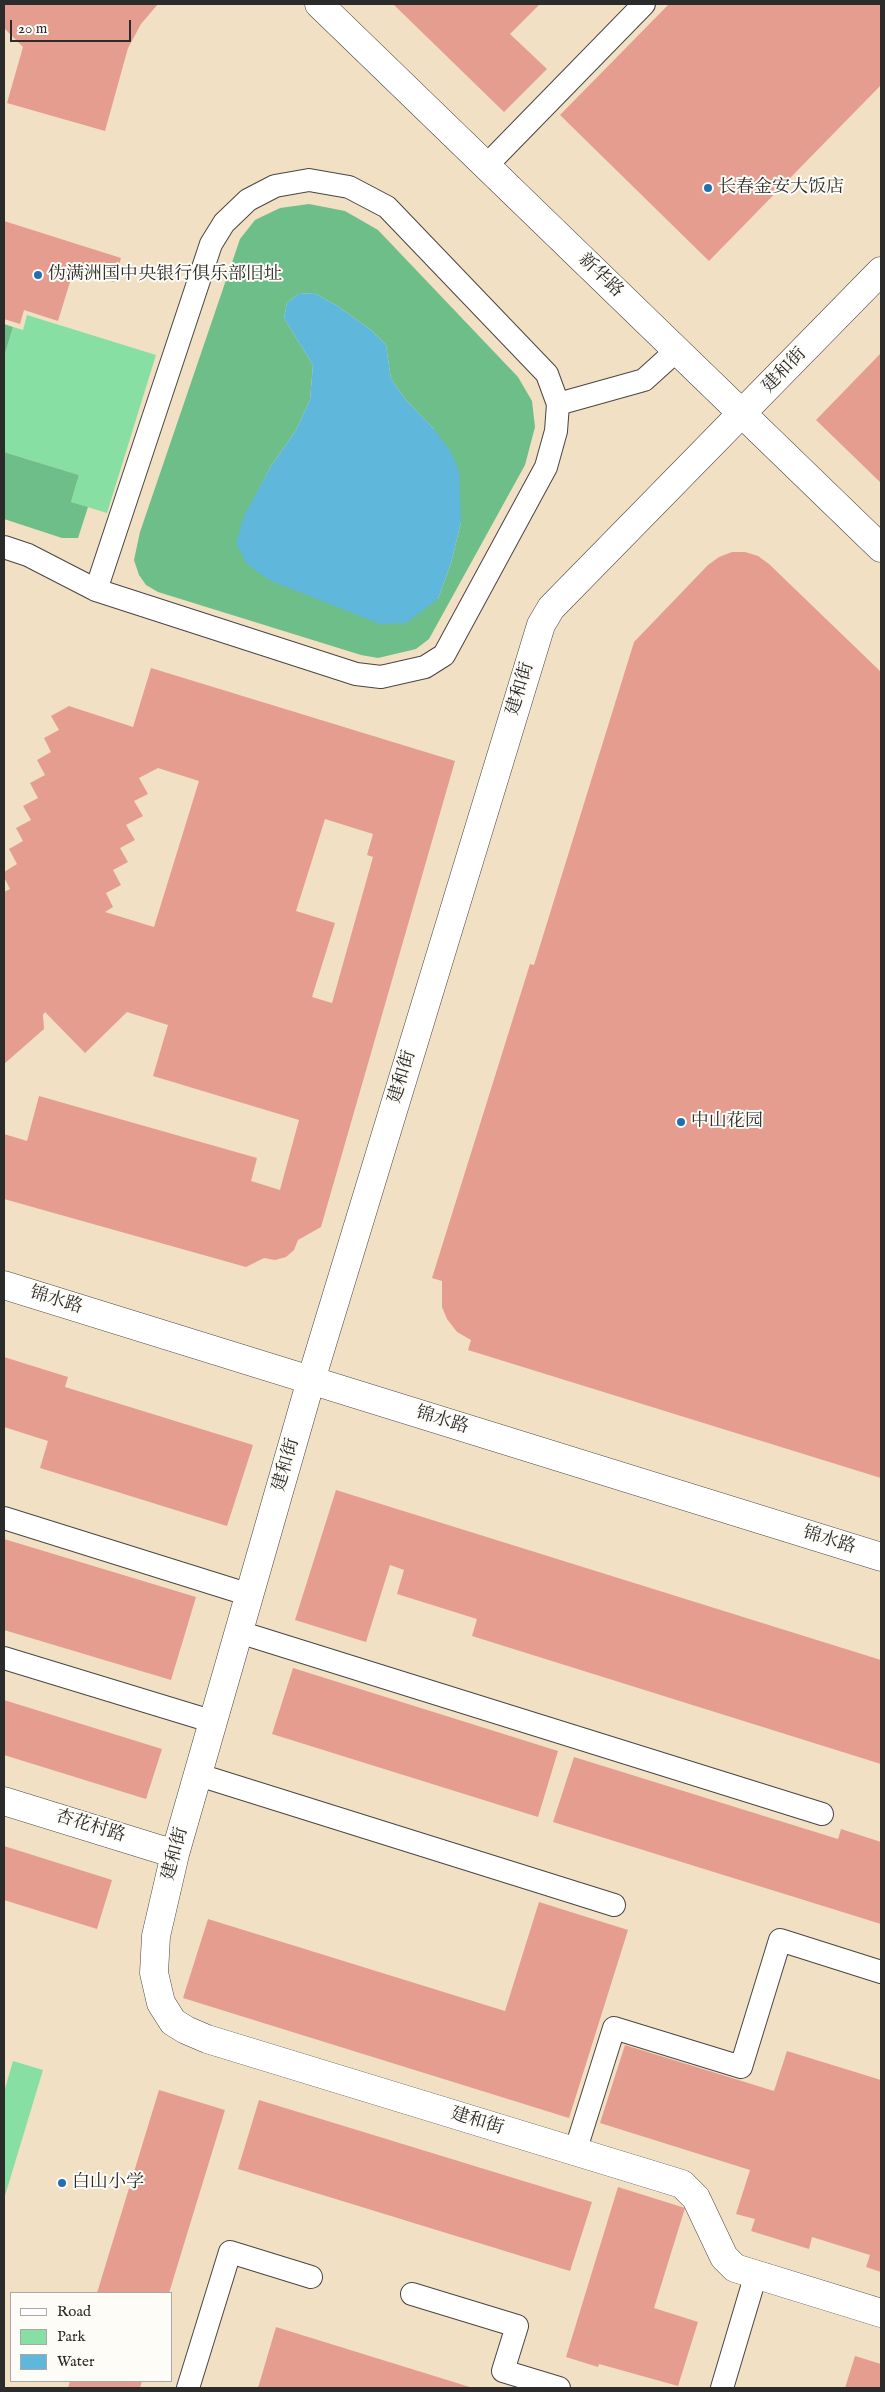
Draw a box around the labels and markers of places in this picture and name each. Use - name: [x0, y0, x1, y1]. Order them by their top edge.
- place label: 长春金安大饭店: [718, 177, 844, 199]
- marker: 长春金安大饭店: [702, 182, 714, 194]
- place label: 伪满洲国中央银行俱乐部旧址: [48, 264, 282, 286]
- marker: 伪满洲国中央银行俱乐部旧址: [32, 269, 44, 281]
- place label: 中山花园: [691, 1111, 763, 1133]
- marker: 中山花园: [675, 1116, 687, 1128]
- place label: 白山小学: [72, 2172, 144, 2194]
- marker: 白山小学: [56, 2177, 68, 2189]

